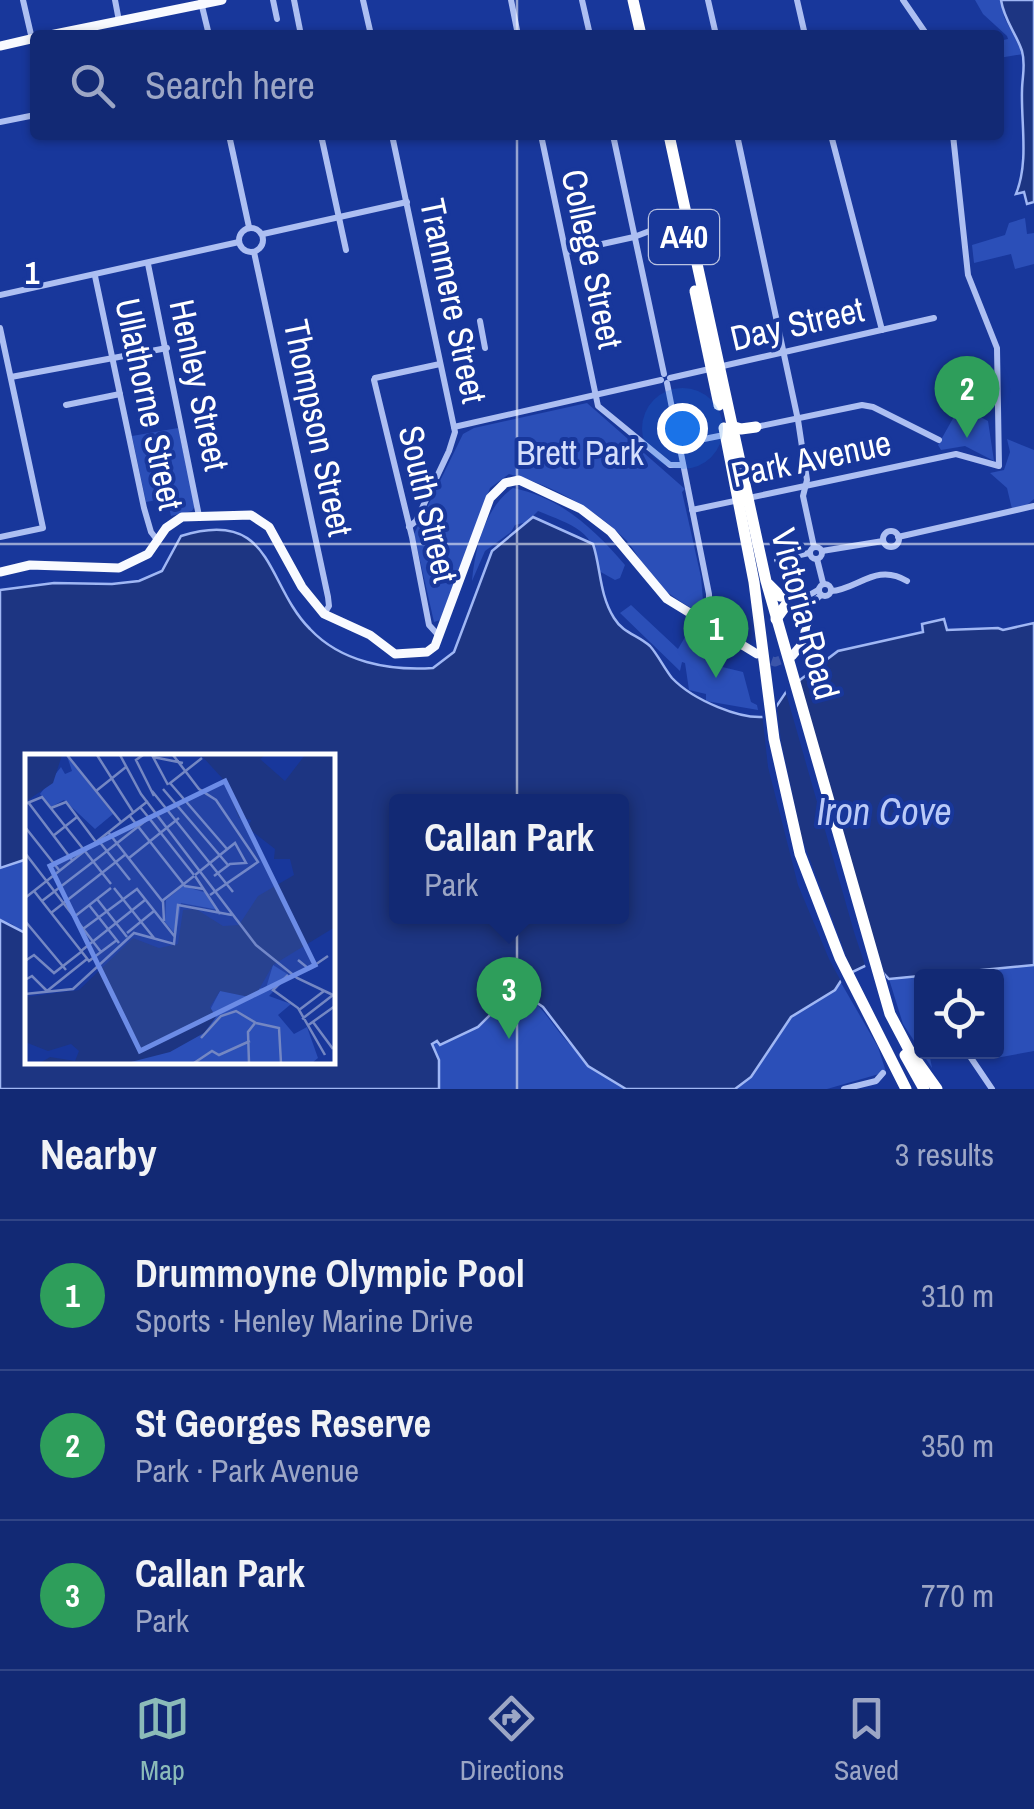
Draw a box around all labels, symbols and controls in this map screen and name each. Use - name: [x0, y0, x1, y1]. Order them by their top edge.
- search box: [30, 30, 1004, 140]
- icon: search: [65, 58, 120, 113]
- text: Search here: [145, 60, 315, 111]
- street label: College Street: [551, 165, 634, 353]
- street label: Tranmere Street: [409, 194, 498, 407]
- road number: A40: [649, 210, 719, 264]
- text: 1: [25, 251, 40, 294]
- street label: Day Street: [726, 285, 868, 362]
- street label: Ullathorne Street: [104, 294, 195, 514]
- street label: Henley Street: [158, 295, 241, 475]
- street label: Thompson Street: [273, 315, 364, 540]
- pin: 2: [934, 356, 1000, 438]
- your location: [657, 403, 708, 454]
- street label: Park Avenue: [727, 419, 895, 498]
- street label: South Street: [388, 421, 469, 587]
- park label: Brett Park: [516, 429, 644, 476]
- street label: Victoria Road: [760, 523, 851, 704]
- pin: 1: [684, 596, 748, 678]
- inset map: [25, 754, 335, 1064]
- water label: Iron Cove: [816, 786, 952, 837]
- popup: [389, 794, 629, 924]
- text: Callan Park: [424, 812, 594, 863]
- text: Park: [424, 863, 478, 906]
- pin: 3: [476, 956, 542, 1039]
- map controls: [914, 969, 1004, 1059]
- button: locate: [914, 969, 1004, 1059]
- text: Nearby: [40, 1126, 157, 1182]
- text: 3 results: [895, 1133, 994, 1176]
- text: Drummoyne Olympic Pool: [135, 1248, 525, 1299]
- text: 1: [65, 1274, 80, 1317]
- text: 310 m: [921, 1274, 994, 1317]
- text: Sports · Henley Marine Drive: [135, 1299, 473, 1342]
- text: St Georges Reserve: [135, 1398, 431, 1449]
- text: 2: [65, 1424, 80, 1467]
- text: 350 m: [921, 1424, 994, 1467]
- text: Park · Park Avenue: [135, 1449, 359, 1492]
- text: Callan Park: [135, 1548, 305, 1599]
- text: 3: [65, 1574, 80, 1617]
- text: 770 m: [921, 1574, 994, 1617]
- text: Park: [135, 1599, 189, 1642]
- tab: Map: [135, 1691, 190, 1789]
- tab: Directions: [460, 1691, 564, 1789]
- tab: Saved: [834, 1691, 899, 1789]

